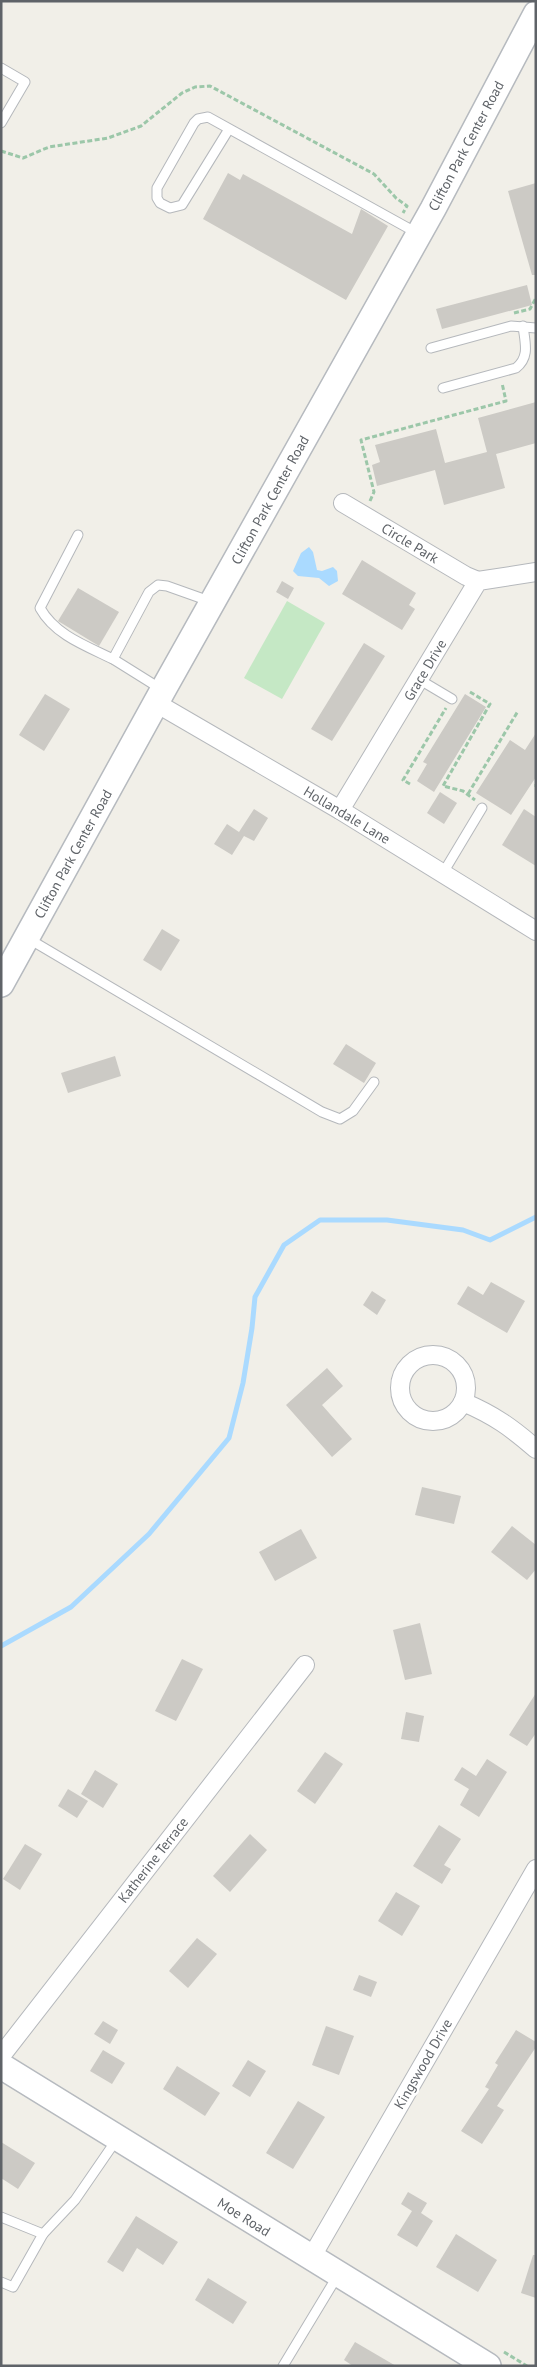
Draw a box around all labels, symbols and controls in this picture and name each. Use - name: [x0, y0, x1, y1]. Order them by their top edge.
- street label: Clifton Park Center Road: [424, 78, 508, 214]
- street label: Clifton Park Center Road: [227, 432, 313, 568]
- street label: Circle Park: [378, 519, 442, 567]
- street label: Grace Drive: [400, 636, 450, 704]
- street label: Hollandale Lane: [300, 782, 394, 848]
- street label: Clifton Park Center Road: [30, 786, 116, 922]
- street label: Katherine Terrace: [114, 1814, 192, 1906]
- street label: Kingswood Drive: [390, 2016, 456, 2112]
- street label: Moe Road: [214, 2194, 274, 2240]

